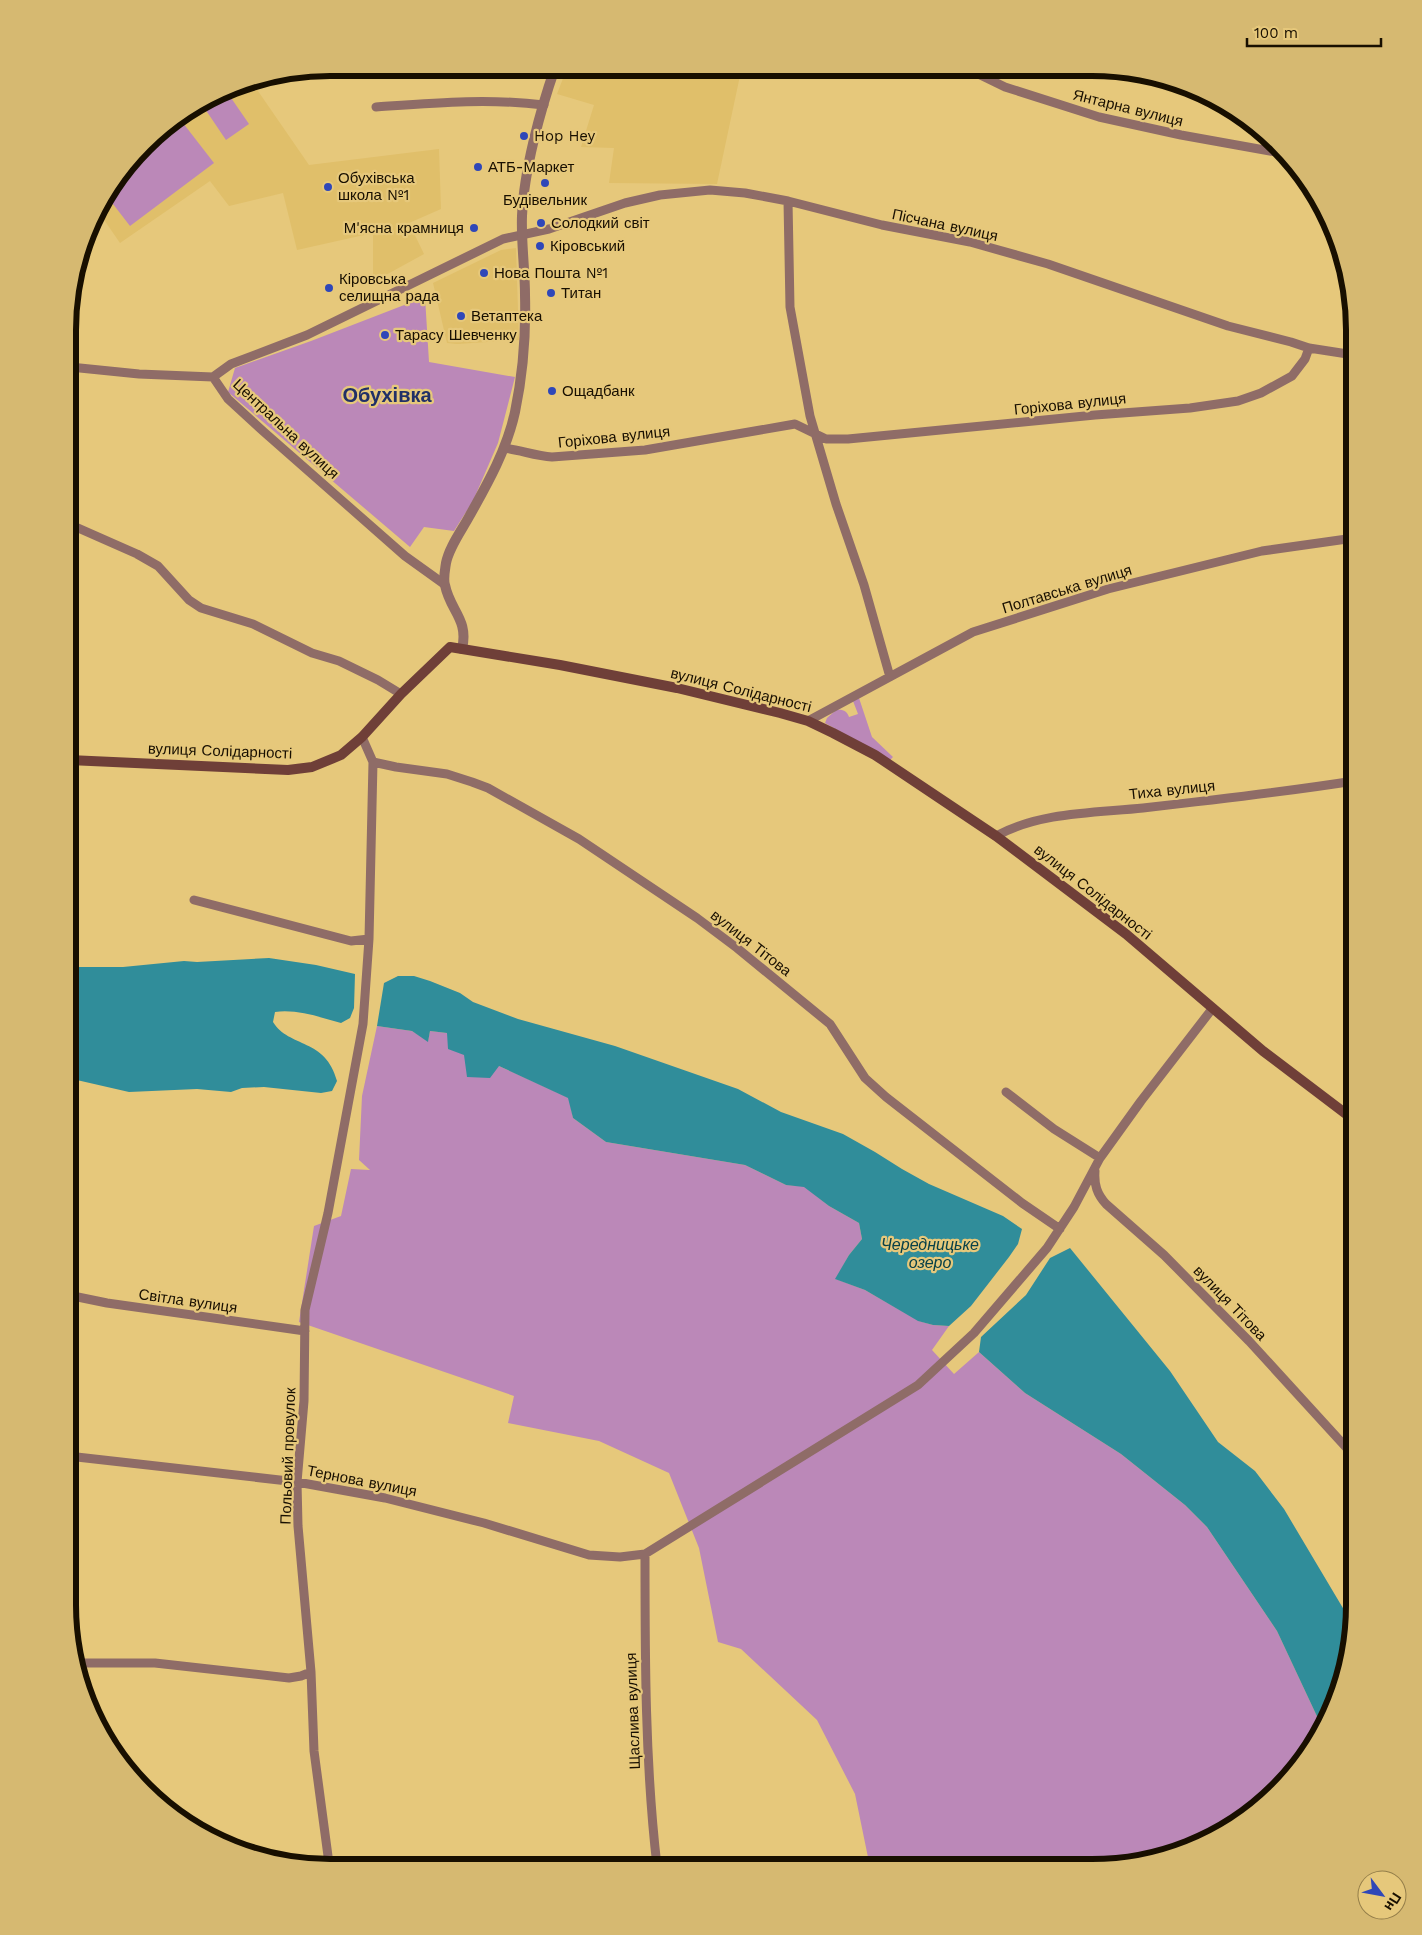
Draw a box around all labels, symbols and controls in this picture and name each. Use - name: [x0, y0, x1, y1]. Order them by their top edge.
- scale bar: [1247, 15, 1381, 47]
- text: 100 m: [1254, 24, 1298, 42]
- street label: Янтарна вулиця: [1071, 86, 1185, 130]
- place label: Hop Hey: [534, 127, 596, 145]
- marker: Hop Hey: [518, 130, 530, 142]
- place label: АТБ-Маркет: [488, 158, 574, 176]
- marker: АТБ-Маркет: [472, 161, 484, 173]
- place label: Обухівська школа №1: [338, 169, 415, 204]
- marker: Будівельник: [539, 177, 551, 189]
- marker: Обухівська школа №1: [322, 181, 334, 193]
- place label: Будівельник: [503, 191, 587, 209]
- street label: Пісчана вулиця: [890, 205, 1000, 245]
- place label: Солодкий світ: [551, 214, 650, 232]
- marker: Солодкий світ: [535, 217, 547, 229]
- place label: М'ясна крамниця: [344, 219, 464, 237]
- marker: М'ясна крамниця: [468, 222, 480, 234]
- place label: Кіровський: [550, 237, 625, 255]
- marker: Кіровський: [534, 240, 546, 252]
- place label: Нова Пошта №1: [494, 264, 608, 282]
- marker: Нова Пошта №1: [478, 267, 490, 279]
- place label: Кіровська селищна рада: [339, 270, 440, 305]
- marker: Кіровська селищна рада: [323, 282, 335, 294]
- place label: Титан: [561, 284, 601, 302]
- marker: Титан: [545, 287, 557, 299]
- place label: Ветаптека: [471, 307, 543, 325]
- marker: Ветаптека: [455, 310, 467, 322]
- place label: Тарасу Шевченку: [395, 326, 517, 344]
- marker: Тарасу Шевченку: [379, 329, 391, 341]
- street label: Центральна вулиця: [229, 375, 343, 483]
- place label: Ощадбанк: [562, 382, 635, 400]
- district label: Обухівка: [342, 383, 432, 407]
- marker: Ощадбанк: [546, 385, 558, 397]
- street label: Горіхова вулиця: [1013, 389, 1127, 419]
- street label: Горіхова вулиця: [557, 422, 671, 452]
- street label: Полтавська вулиця: [1000, 561, 1134, 617]
- street label: вулиця Солідарності: [669, 664, 813, 716]
- street label: вулиця Солідарності: [147, 739, 293, 763]
- street label: Тиха вулиця: [1128, 777, 1216, 803]
- street label: вулиця Солідарності: [1031, 840, 1155, 944]
- street label: вулиця Тітова: [707, 906, 795, 980]
- water label: Чередницьке озеро: [881, 1235, 979, 1272]
- street label: вулиця Тітова: [1190, 1262, 1271, 1345]
- street label: Світла вулиця: [137, 1285, 239, 1317]
- street label: Польовий провулок: [277, 1387, 299, 1525]
- street label: Тернова вулиця: [306, 1462, 418, 1500]
- street label: Щаслива вулиця: [622, 1652, 644, 1770]
- north arrow: [1357, 1870, 1407, 1920]
- text: Пн: [1381, 1890, 1405, 1914]

